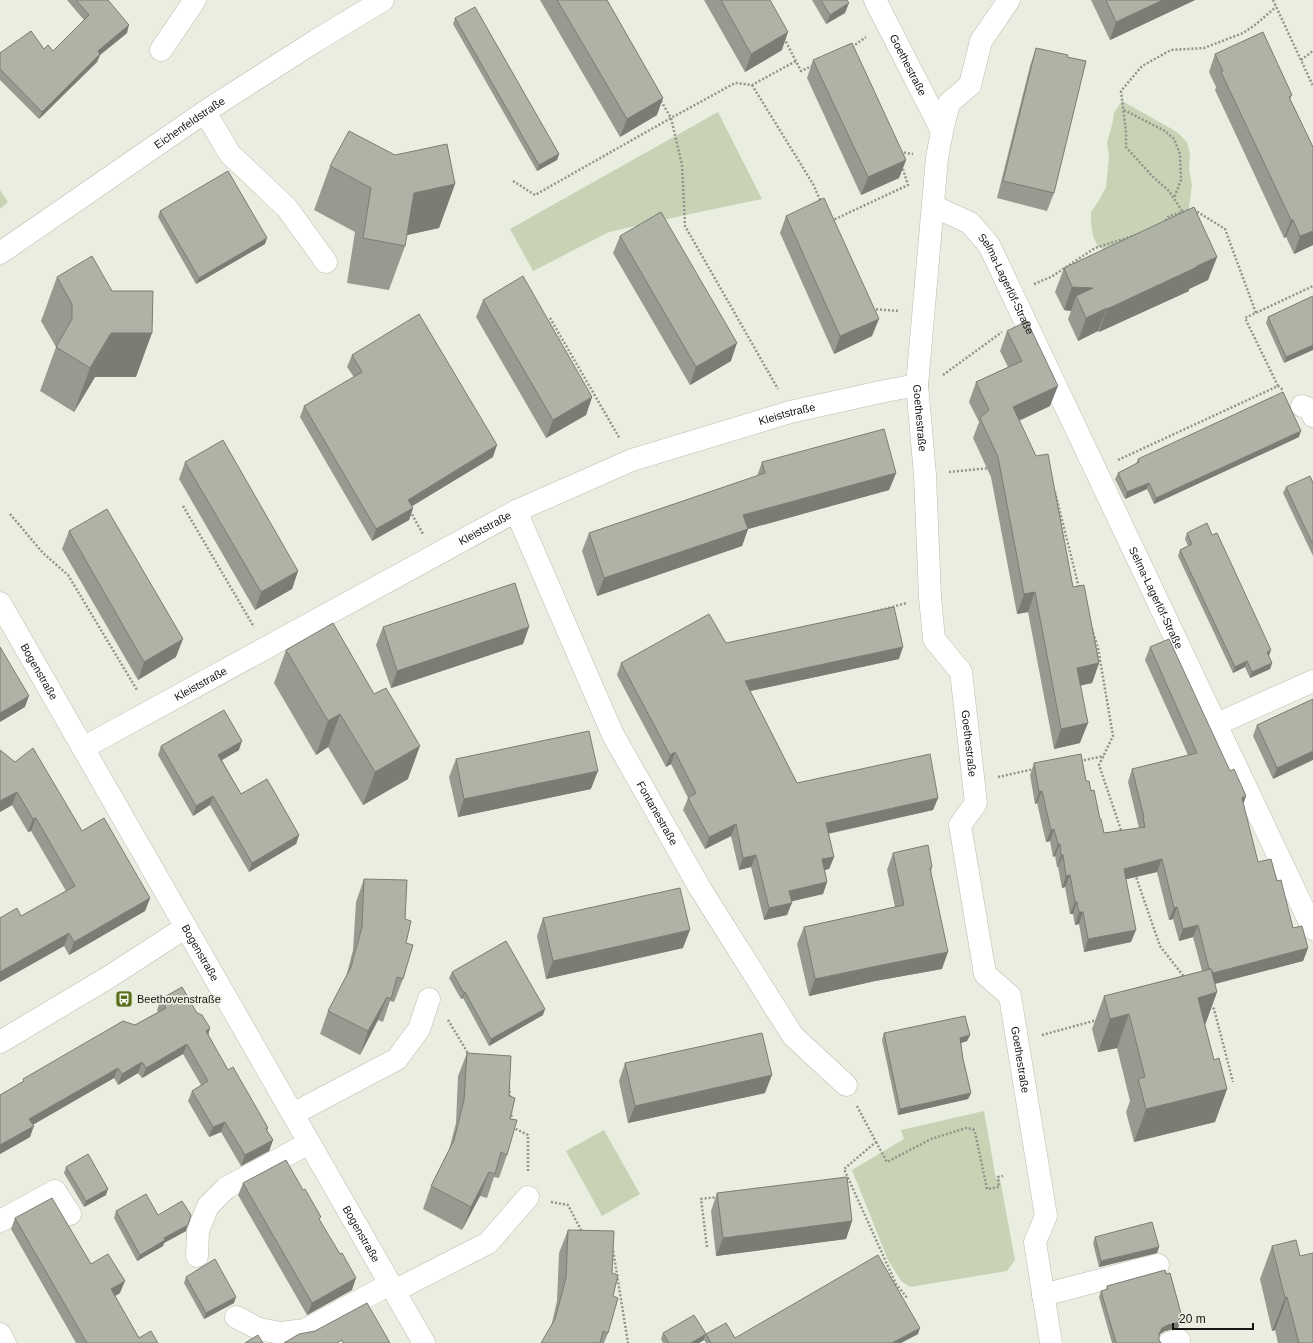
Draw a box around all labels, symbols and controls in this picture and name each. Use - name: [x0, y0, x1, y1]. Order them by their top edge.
- street label: Goethestraße: [888, 32, 929, 98]
- street label: Eichenfeldstraße: [152, 95, 227, 151]
- street label: Selma-Lagerlöf-Straße: [976, 231, 1036, 336]
- street label: Goethestraße: [911, 384, 929, 452]
- street label: Kleiststraße: [757, 401, 816, 427]
- street label: Kleiststraße: [456, 509, 513, 547]
- street label: Selma-Lagerlöf-Straße: [1127, 545, 1185, 651]
- street label: Bogenstraße: [18, 641, 60, 702]
- street label: Kleiststraße: [172, 664, 229, 703]
- street label: Goethestraße: [959, 709, 979, 778]
- street label: Fontanestraße: [634, 779, 680, 847]
- street label: Bogenstraße: [179, 922, 221, 983]
- bus stop icon: Beethovenstraße: [114, 989, 134, 1009]
- place label: Beethovenstraße: [137, 993, 221, 1005]
- street label: Goethestraße: [1009, 1025, 1032, 1094]
- street label: Bogenstraße: [341, 1203, 382, 1264]
- scale bar: [1173, 1305, 1253, 1331]
- text: 20 m: [1179, 1312, 1206, 1326]

